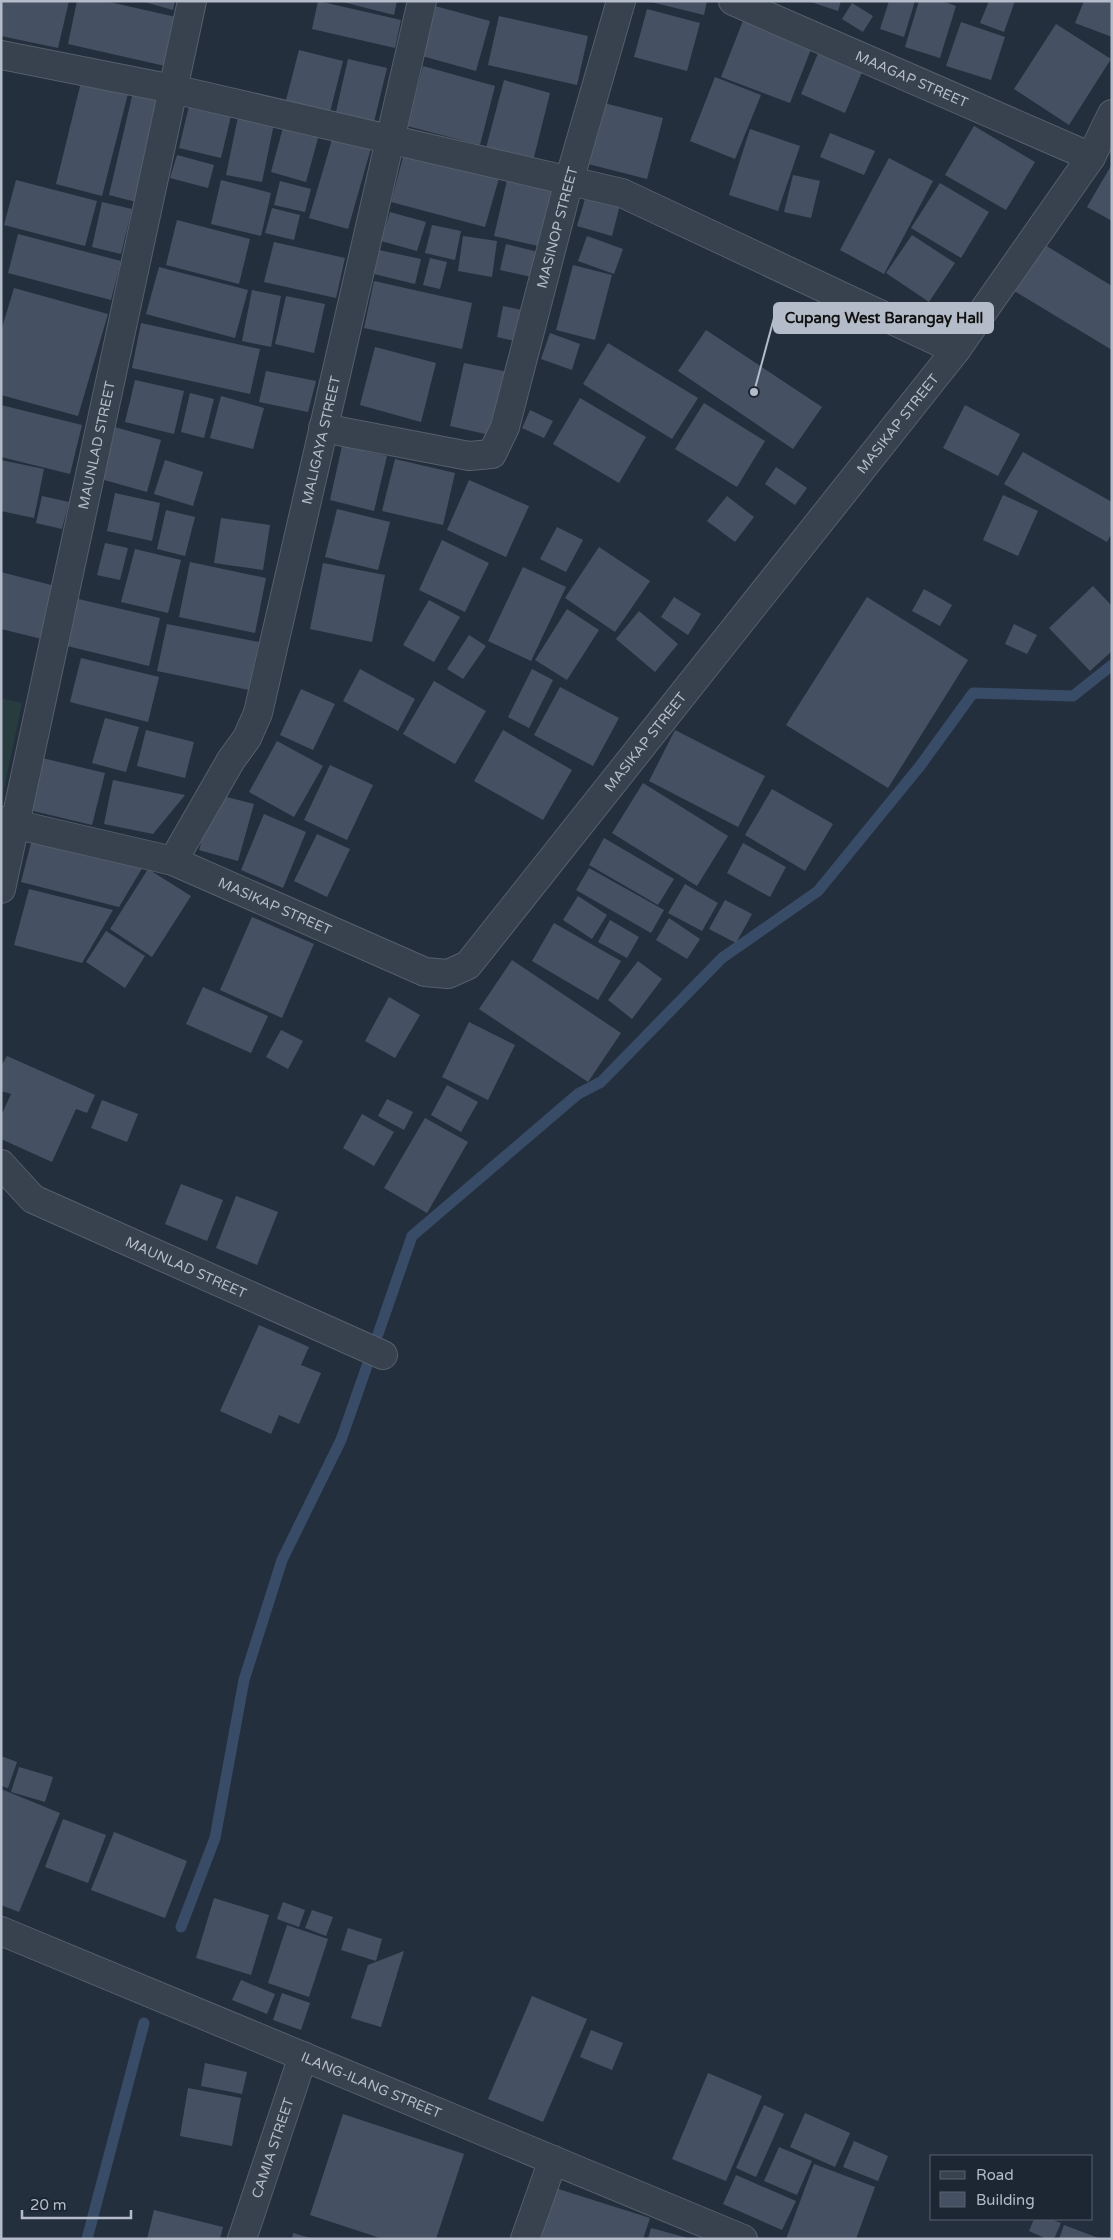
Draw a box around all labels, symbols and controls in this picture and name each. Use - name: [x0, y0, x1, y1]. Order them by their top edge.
- street label: MAAGAP STREET: [853, 47, 971, 112]
- street label: MASINOP STREET: [533, 164, 582, 290]
- callout: Cupang West Barangay Hall: [774, 303, 993, 333]
- text: Cupang West Barangay Hall: [785, 309, 983, 328]
- street label: MASIKAP STREET: [853, 370, 943, 477]
- street label: MALIGAYA STREET: [298, 374, 344, 506]
- street label: MAUNLAD STREET: [75, 379, 119, 511]
- street label: MASIKAP STREET: [601, 689, 691, 795]
- street label: MASIKAP STREET: [215, 874, 335, 939]
- street label: MAUNLAD STREET: [123, 1233, 250, 1302]
- street label: ILANG-ILANG STREET: [298, 2048, 444, 2122]
- street label: CAMIA STREET: [248, 2095, 298, 2200]
- legend: [930, 2155, 1093, 2220]
- text: Road: [976, 2166, 1014, 2184]
- scale bar: [22, 2188, 131, 2220]
- text: Building: [976, 2191, 1035, 2209]
- text: 20 m: [30, 2196, 67, 2214]

